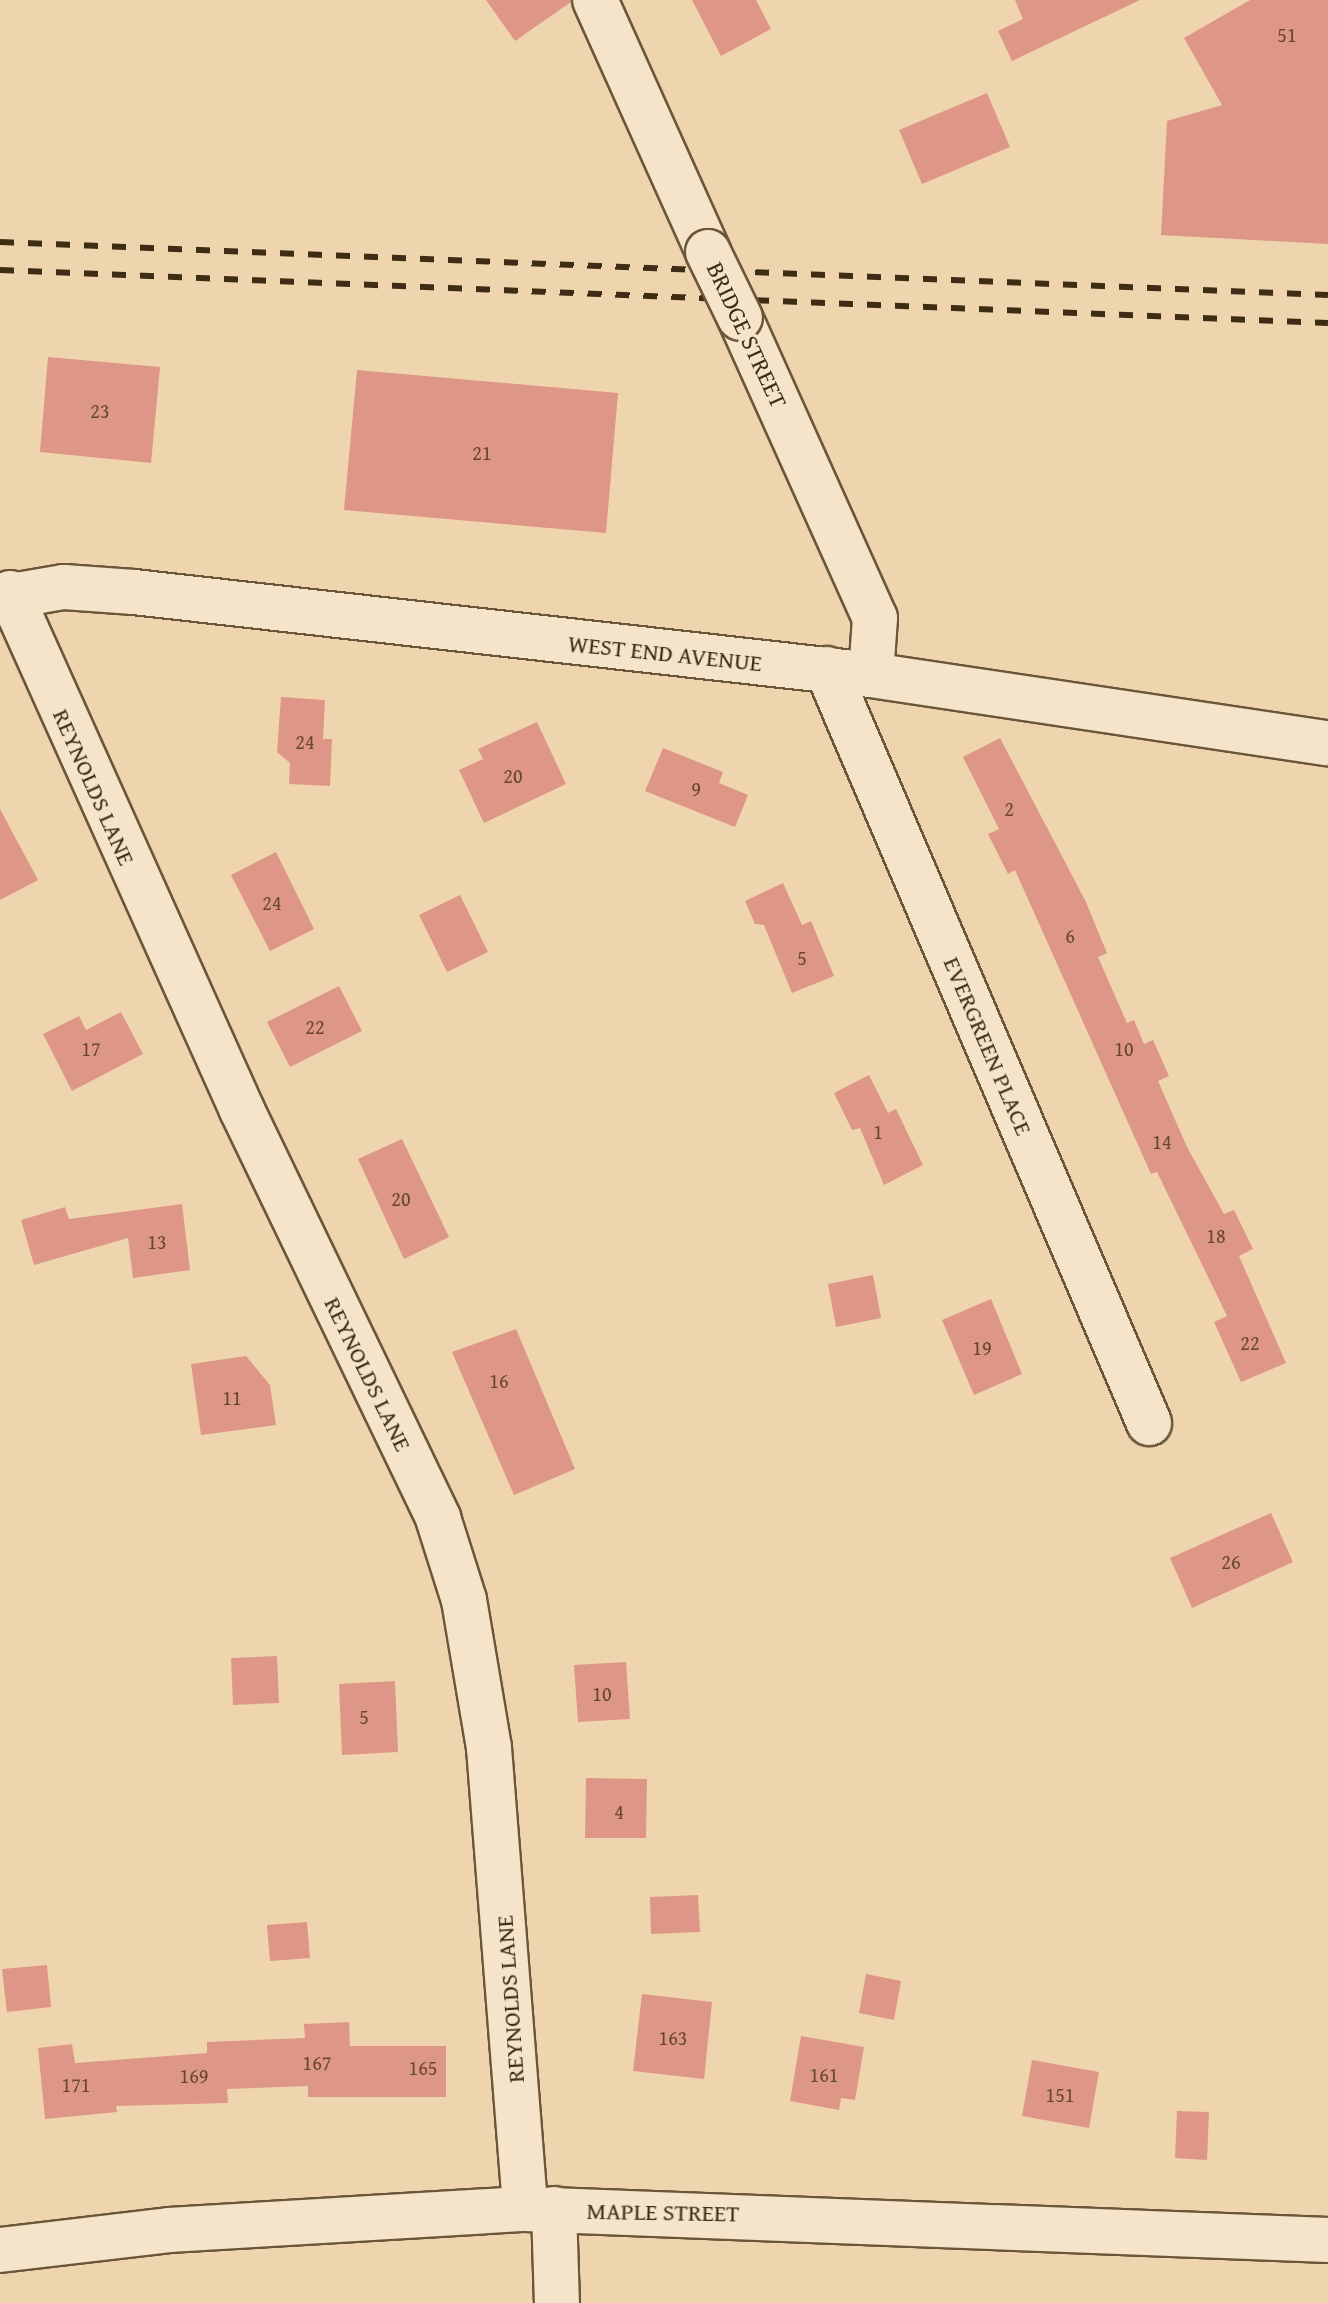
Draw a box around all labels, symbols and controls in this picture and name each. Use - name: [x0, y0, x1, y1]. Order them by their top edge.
- house number: 51: [1277, 22, 1297, 46]
- street label: BRIDGE STREET: [701, 257, 793, 413]
- house number: 23: [90, 398, 110, 422]
- house number: 21: [472, 440, 492, 464]
- street label: WEST END AVENUE: [567, 628, 763, 678]
- street label: REYNOLDS LANE: [47, 704, 141, 870]
- house number: 24: [295, 729, 315, 753]
- house number: 20: [503, 763, 523, 787]
- house number: 9: [691, 776, 701, 800]
- house number: 2: [1004, 796, 1014, 820]
- house number: 24: [262, 890, 282, 914]
- house number: 6: [1065, 923, 1075, 947]
- house number: 5: [797, 945, 807, 969]
- street label: EVERGREEN PLACE: [937, 952, 1039, 1140]
- house number: 22: [305, 1014, 325, 1038]
- house number: 17: [81, 1036, 101, 1060]
- house number: 10: [1114, 1036, 1134, 1060]
- house number: 1: [873, 1119, 883, 1143]
- house number: 14: [1152, 1129, 1172, 1153]
- house number: 20: [391, 1186, 411, 1210]
- house number: 18: [1206, 1223, 1226, 1247]
- house number: 13: [147, 1229, 167, 1253]
- street label: REYNOLDS LANE: [318, 1292, 418, 1456]
- house number: 22: [1240, 1330, 1260, 1354]
- house number: 19: [972, 1335, 992, 1359]
- house number: 16: [489, 1368, 509, 1392]
- house number: 11: [222, 1385, 242, 1409]
- house number: 26: [1221, 1549, 1241, 1573]
- house number: 10: [592, 1681, 612, 1705]
- house number: 5: [359, 1704, 369, 1728]
- house number: 4: [614, 1799, 624, 1823]
- street label: REYNOLDS LANE: [490, 1914, 530, 2084]
- house number: 163: [659, 2025, 687, 2049]
- house number: 167: [303, 2050, 331, 2074]
- house number: 165: [409, 2055, 437, 2079]
- house number: 161: [810, 2062, 838, 2086]
- house number: 169: [180, 2063, 208, 2087]
- house number: 171: [62, 2072, 90, 2096]
- house number: 151: [1046, 2082, 1074, 2106]
- street label: MAPLE STREET: [586, 2196, 740, 2228]

